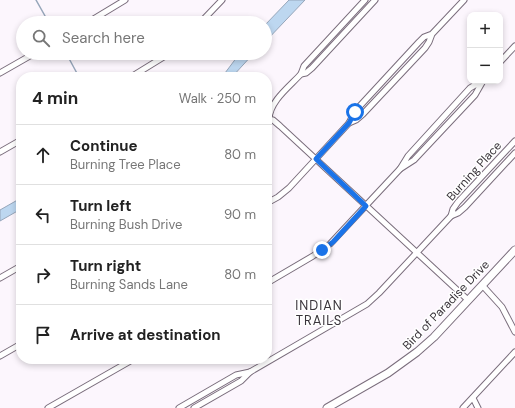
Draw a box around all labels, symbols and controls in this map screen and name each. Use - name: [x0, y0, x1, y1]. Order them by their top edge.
- map controls: [467, 12, 503, 84]
- button: +: [467, 12, 503, 48]
- search box: [16, 16, 272, 60]
- icon: search: [30, 27, 52, 49]
- text: Search here: [62, 28, 145, 48]
- button: −: [467, 48, 503, 84]
- text: 4 min: [32, 87, 78, 109]
- text: Walk · 250 m: [179, 90, 256, 107]
- route start: [346, 103, 364, 121]
- text: Continue: [70, 136, 138, 156]
- street label: Burning Place: [443, 138, 505, 204]
- icon: ahead: [32, 144, 54, 166]
- text: 80 m: [224, 146, 256, 163]
- text: Burning Tree Place: [70, 156, 181, 173]
- text: Turn left: [70, 196, 131, 216]
- icon: left: [32, 204, 54, 226]
- text: 90 m: [224, 206, 256, 223]
- text: Burning Bush Drive: [70, 216, 182, 233]
- route end: [313, 241, 331, 259]
- text: Turn right: [70, 256, 141, 276]
- street label: Bird of Paradise Drive: [399, 257, 493, 353]
- icon: right: [32, 264, 54, 286]
- text: 80 m: [224, 266, 256, 283]
- text: Burning Sands Lane: [70, 276, 188, 293]
- district label: INDIAN TRAILS: [295, 297, 343, 329]
- icon: arrive: [32, 324, 54, 346]
- text: Arrive at destination: [70, 325, 221, 345]

